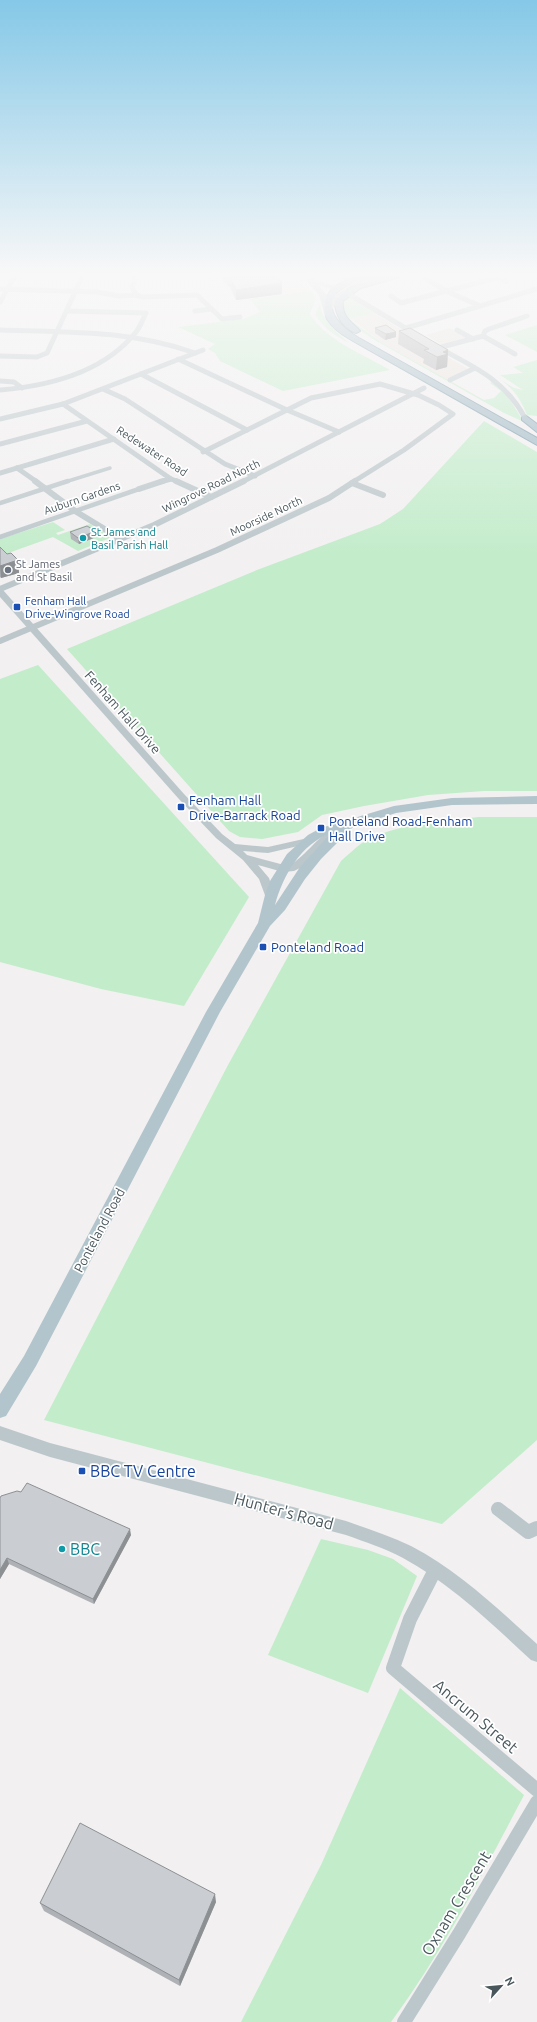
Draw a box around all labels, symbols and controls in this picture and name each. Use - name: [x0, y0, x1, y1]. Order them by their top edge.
- street label: Redewater Road: [114, 424, 190, 478]
- street label: Wingrove Road North: [160, 457, 262, 515]
- street label: Auburn Gardens: [42, 479, 122, 517]
- street label: Moorside North: [228, 494, 304, 538]
- place label: St James and Basil Parish Hall: [91, 526, 168, 551]
- marker: St James and Basil Parish Hall: [78, 533, 88, 543]
- place label: St James and St Basil: [16, 558, 73, 583]
- marker: St James and St Basil: [3, 565, 13, 575]
- place label: Fenham Hall Drive-Wingrove Road: [25, 595, 130, 620]
- marker: Fenham Hall Drive-Wingrove Road: [12, 602, 22, 612]
- street label: Fenham Hall Drive: [82, 668, 164, 756]
- place label: Fenham Hall Drive-Barrack Road: [189, 793, 301, 822]
- marker: Fenham Hall Drive-Barrack Road: [176, 802, 186, 812]
- place label: Ponteland Road-Fenham Hall Drive: [329, 814, 473, 843]
- marker: Ponteland Road-Fenham Hall Drive: [316, 823, 326, 833]
- place label: Ponteland Road: [271, 940, 364, 954]
- marker: Ponteland Road: [258, 942, 268, 952]
- street label: Ponteland Road: [71, 1186, 127, 1274]
- place label: BBC TV Centre: [90, 1462, 196, 1480]
- marker: BBC TV Centre: [77, 1466, 87, 1476]
- street label: Hunter's Road: [232, 1489, 336, 1533]
- place label: BBC: [70, 1540, 100, 1558]
- marker: BBC: [57, 1544, 67, 1554]
- street label: Ancrum Street: [430, 1676, 522, 1757]
- street label: Oxnam Crescent: [418, 1847, 495, 1958]
- north arrow: [481, 1966, 521, 2006]
- text: N: [503, 1975, 517, 1988]

